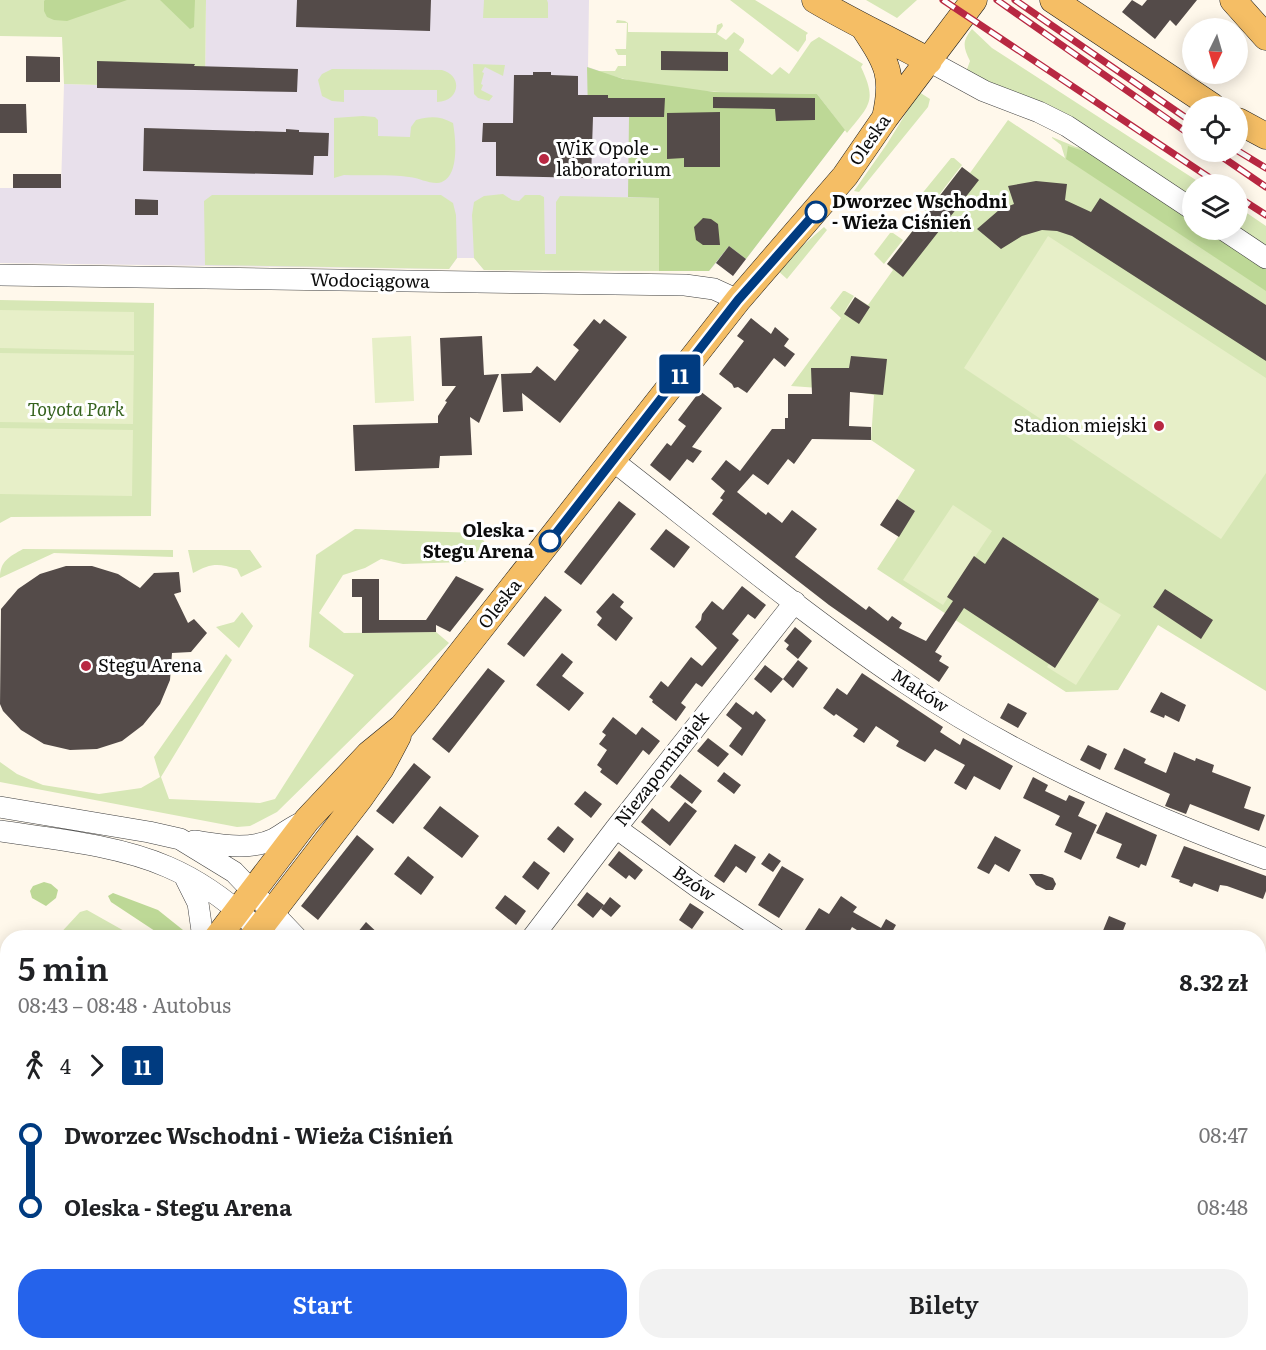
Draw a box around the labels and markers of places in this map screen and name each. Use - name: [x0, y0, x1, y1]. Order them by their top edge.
- place label: WiK Opole - laboratorium: [556, 134, 671, 182]
- marker: WiK Opole - laboratorium: [537, 152, 551, 166]
- place label: Dworzec Wschodni - Wieża Ciśnień: [832, 187, 1008, 235]
- marker: Dworzec Wschodni - Wieża Ciśnień: [805, 201, 827, 223]
- place label: Stadion miejski: [1013, 411, 1147, 438]
- marker: Stadion miejski: [1152, 419, 1166, 433]
- place label: Oleska - Stegu Arena: [423, 516, 535, 564]
- marker: Oleska - Stegu Arena: [539, 530, 561, 552]
- place label: Stegu Arena: [98, 651, 202, 678]
- marker: Stegu Arena: [79, 659, 93, 673]

